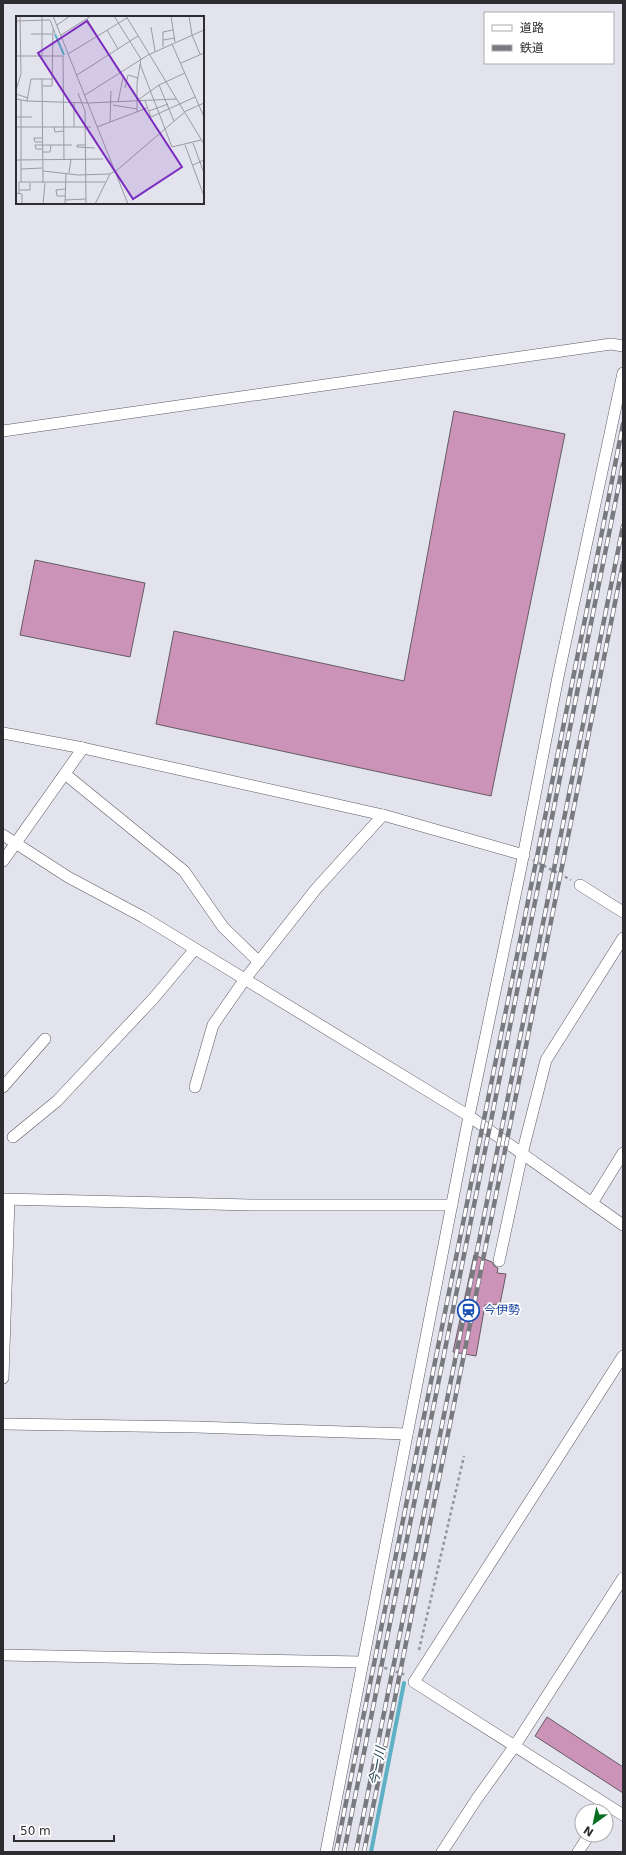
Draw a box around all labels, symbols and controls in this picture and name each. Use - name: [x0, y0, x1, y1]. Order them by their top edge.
- legend: [484, 12, 614, 64]
- inset map: [16, 16, 204, 204]
- text: 道路: [520, 21, 544, 35]
- text: 鉄道: [520, 41, 544, 55]
- station icon: 今伊勢: [456, 1297, 482, 1323]
- place label: 今伊勢: [484, 1303, 520, 1317]
- water label: 今一川: [366, 1743, 388, 1787]
- north arrow: [574, 1803, 614, 1843]
- scale bar: [14, 1817, 114, 1843]
- text: N: [581, 1823, 596, 1839]
- text: 50 m: [20, 1824, 51, 1838]

